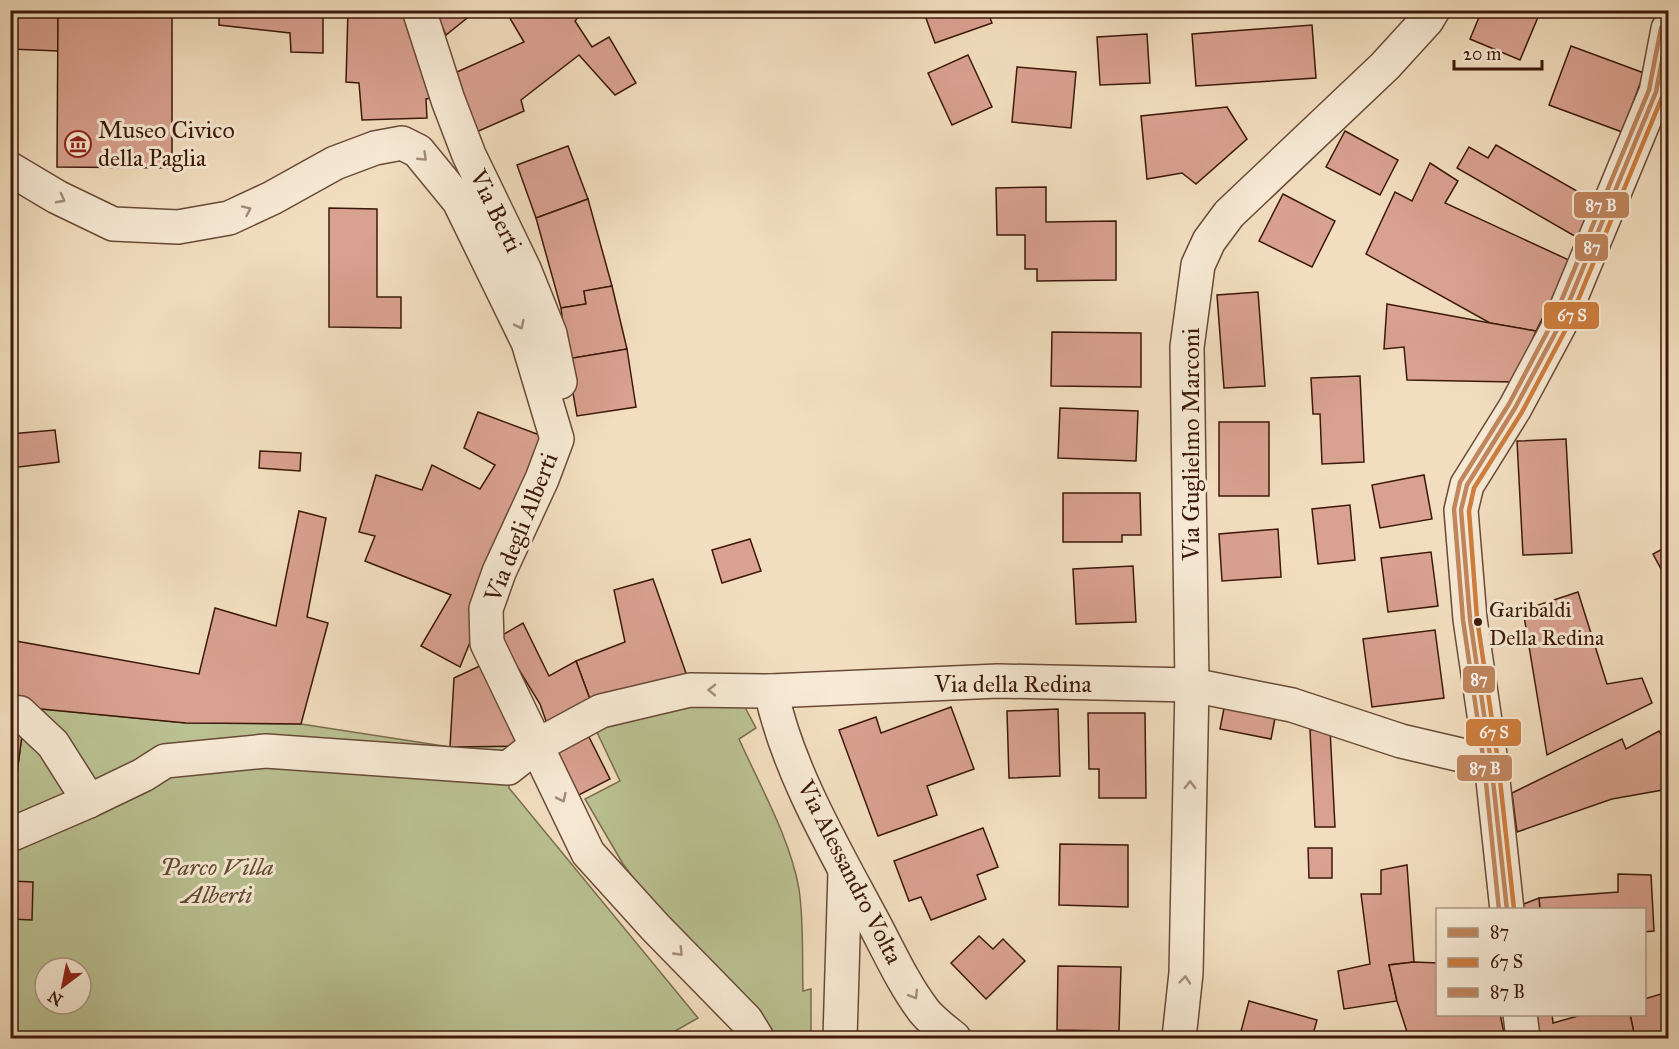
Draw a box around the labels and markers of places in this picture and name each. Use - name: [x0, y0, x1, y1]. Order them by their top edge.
- place label: Museo Civico della Paglia: [98, 115, 235, 173]
- museum icon: Museo Civico della Paglia: [63, 129, 93, 159]
- place label: Garibaldi Della Redina: [1489, 596, 1605, 651]
- marker: Garibaldi Della Redina: [1472, 616, 1484, 628]

